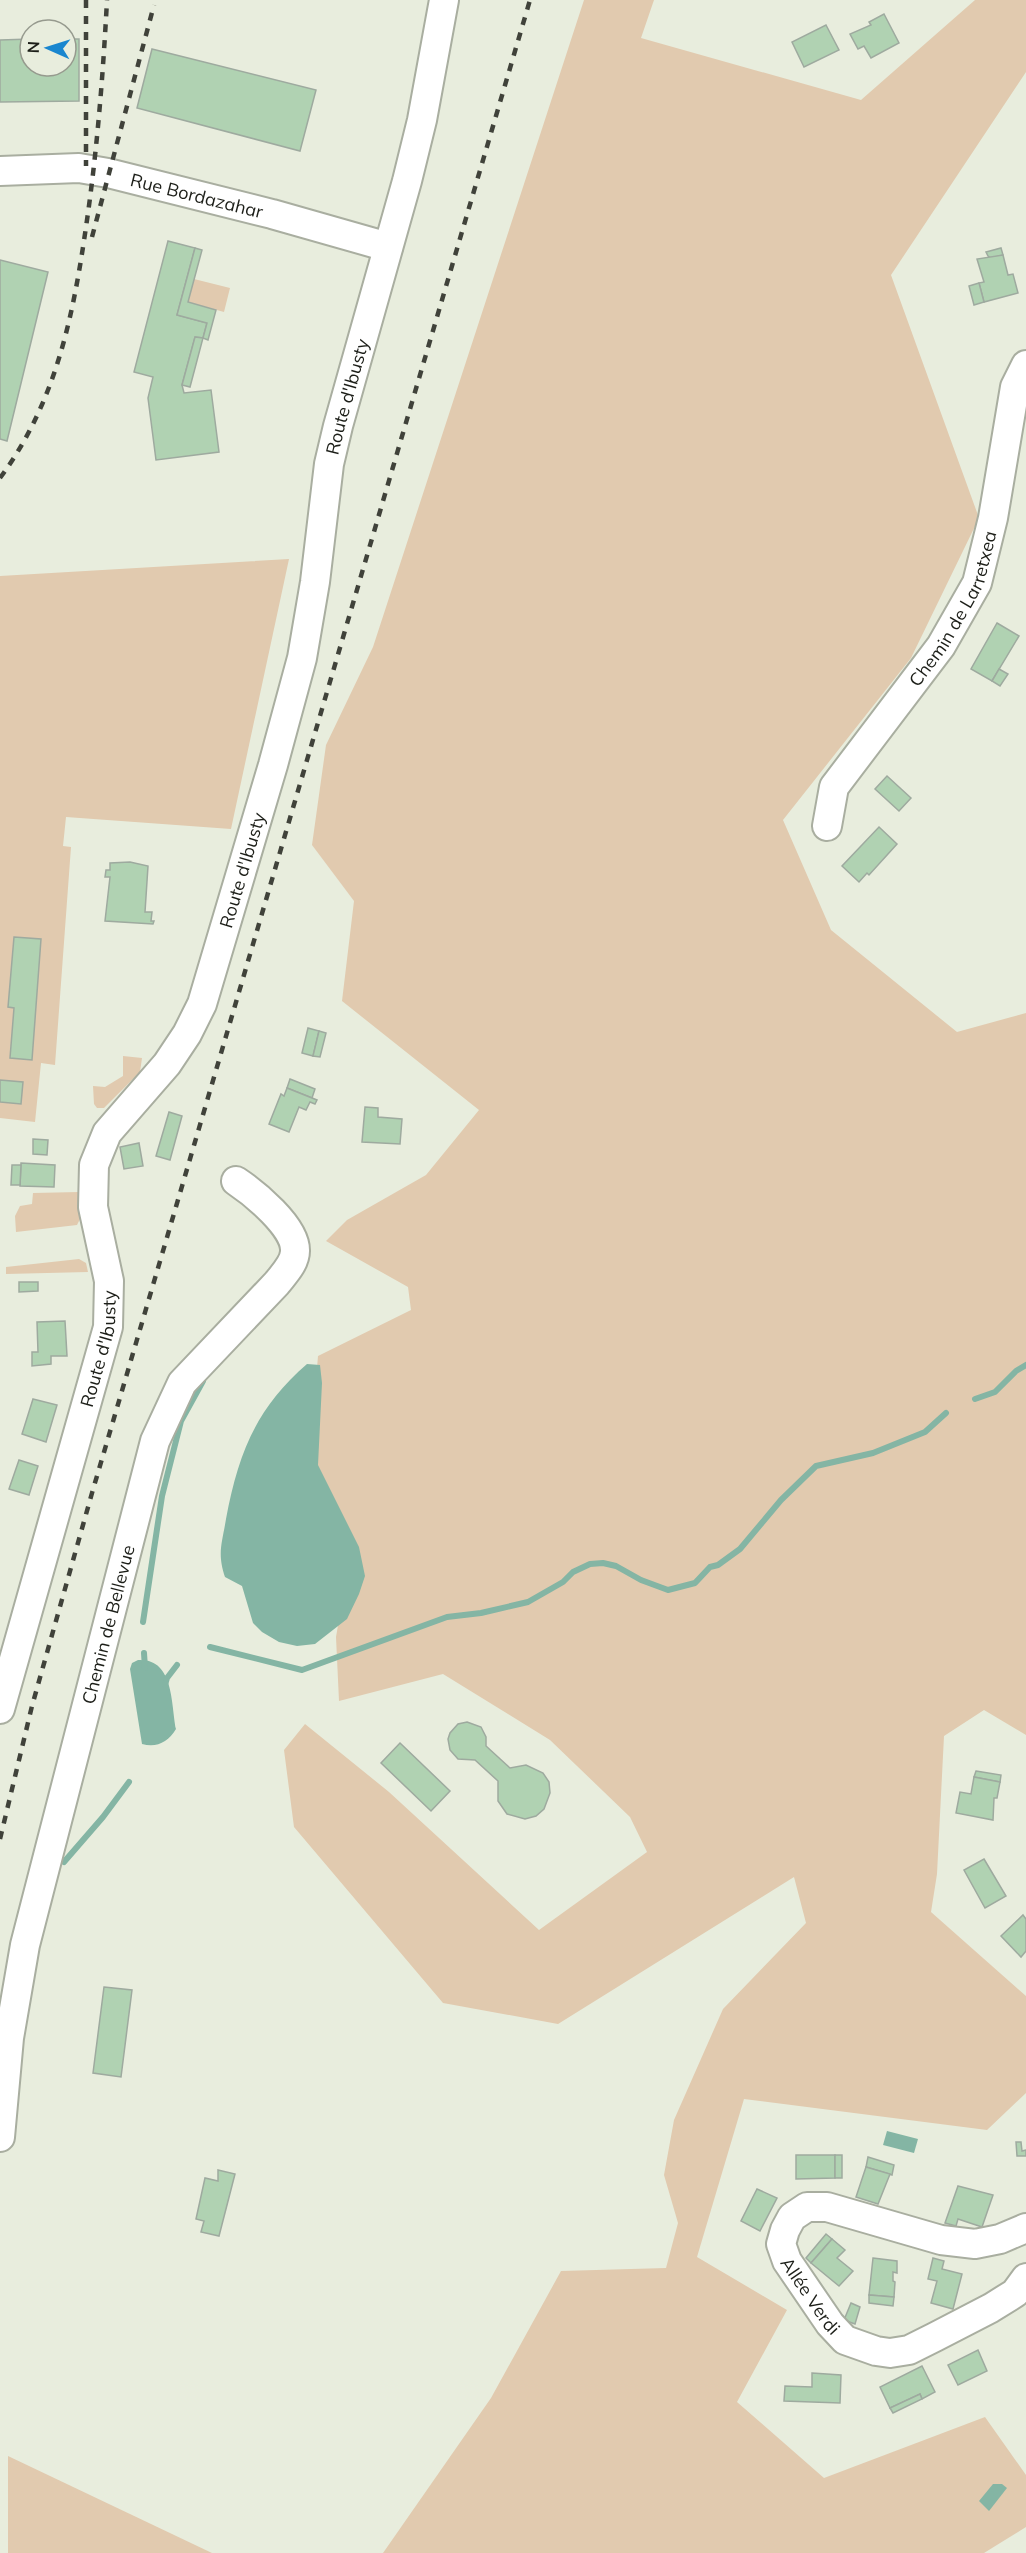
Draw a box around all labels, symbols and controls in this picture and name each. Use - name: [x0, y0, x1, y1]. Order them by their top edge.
- north arrow: [18, 18, 78, 78]
- text: N: [23, 41, 43, 54]
- street label: Rue Bordazahar: [128, 168, 266, 223]
- street label: Route d'Ibusty: [320, 336, 374, 457]
- street label: Chemin de Larretxea: [903, 528, 1001, 691]
- street label: Route d'Ibusty: [214, 809, 270, 930]
- street label: Route d'Ibusty: [74, 1290, 120, 1410]
- street label: Chemin de Bellevue: [76, 1542, 139, 1706]
- street label: Allée Verdi: [776, 2252, 845, 2339]

